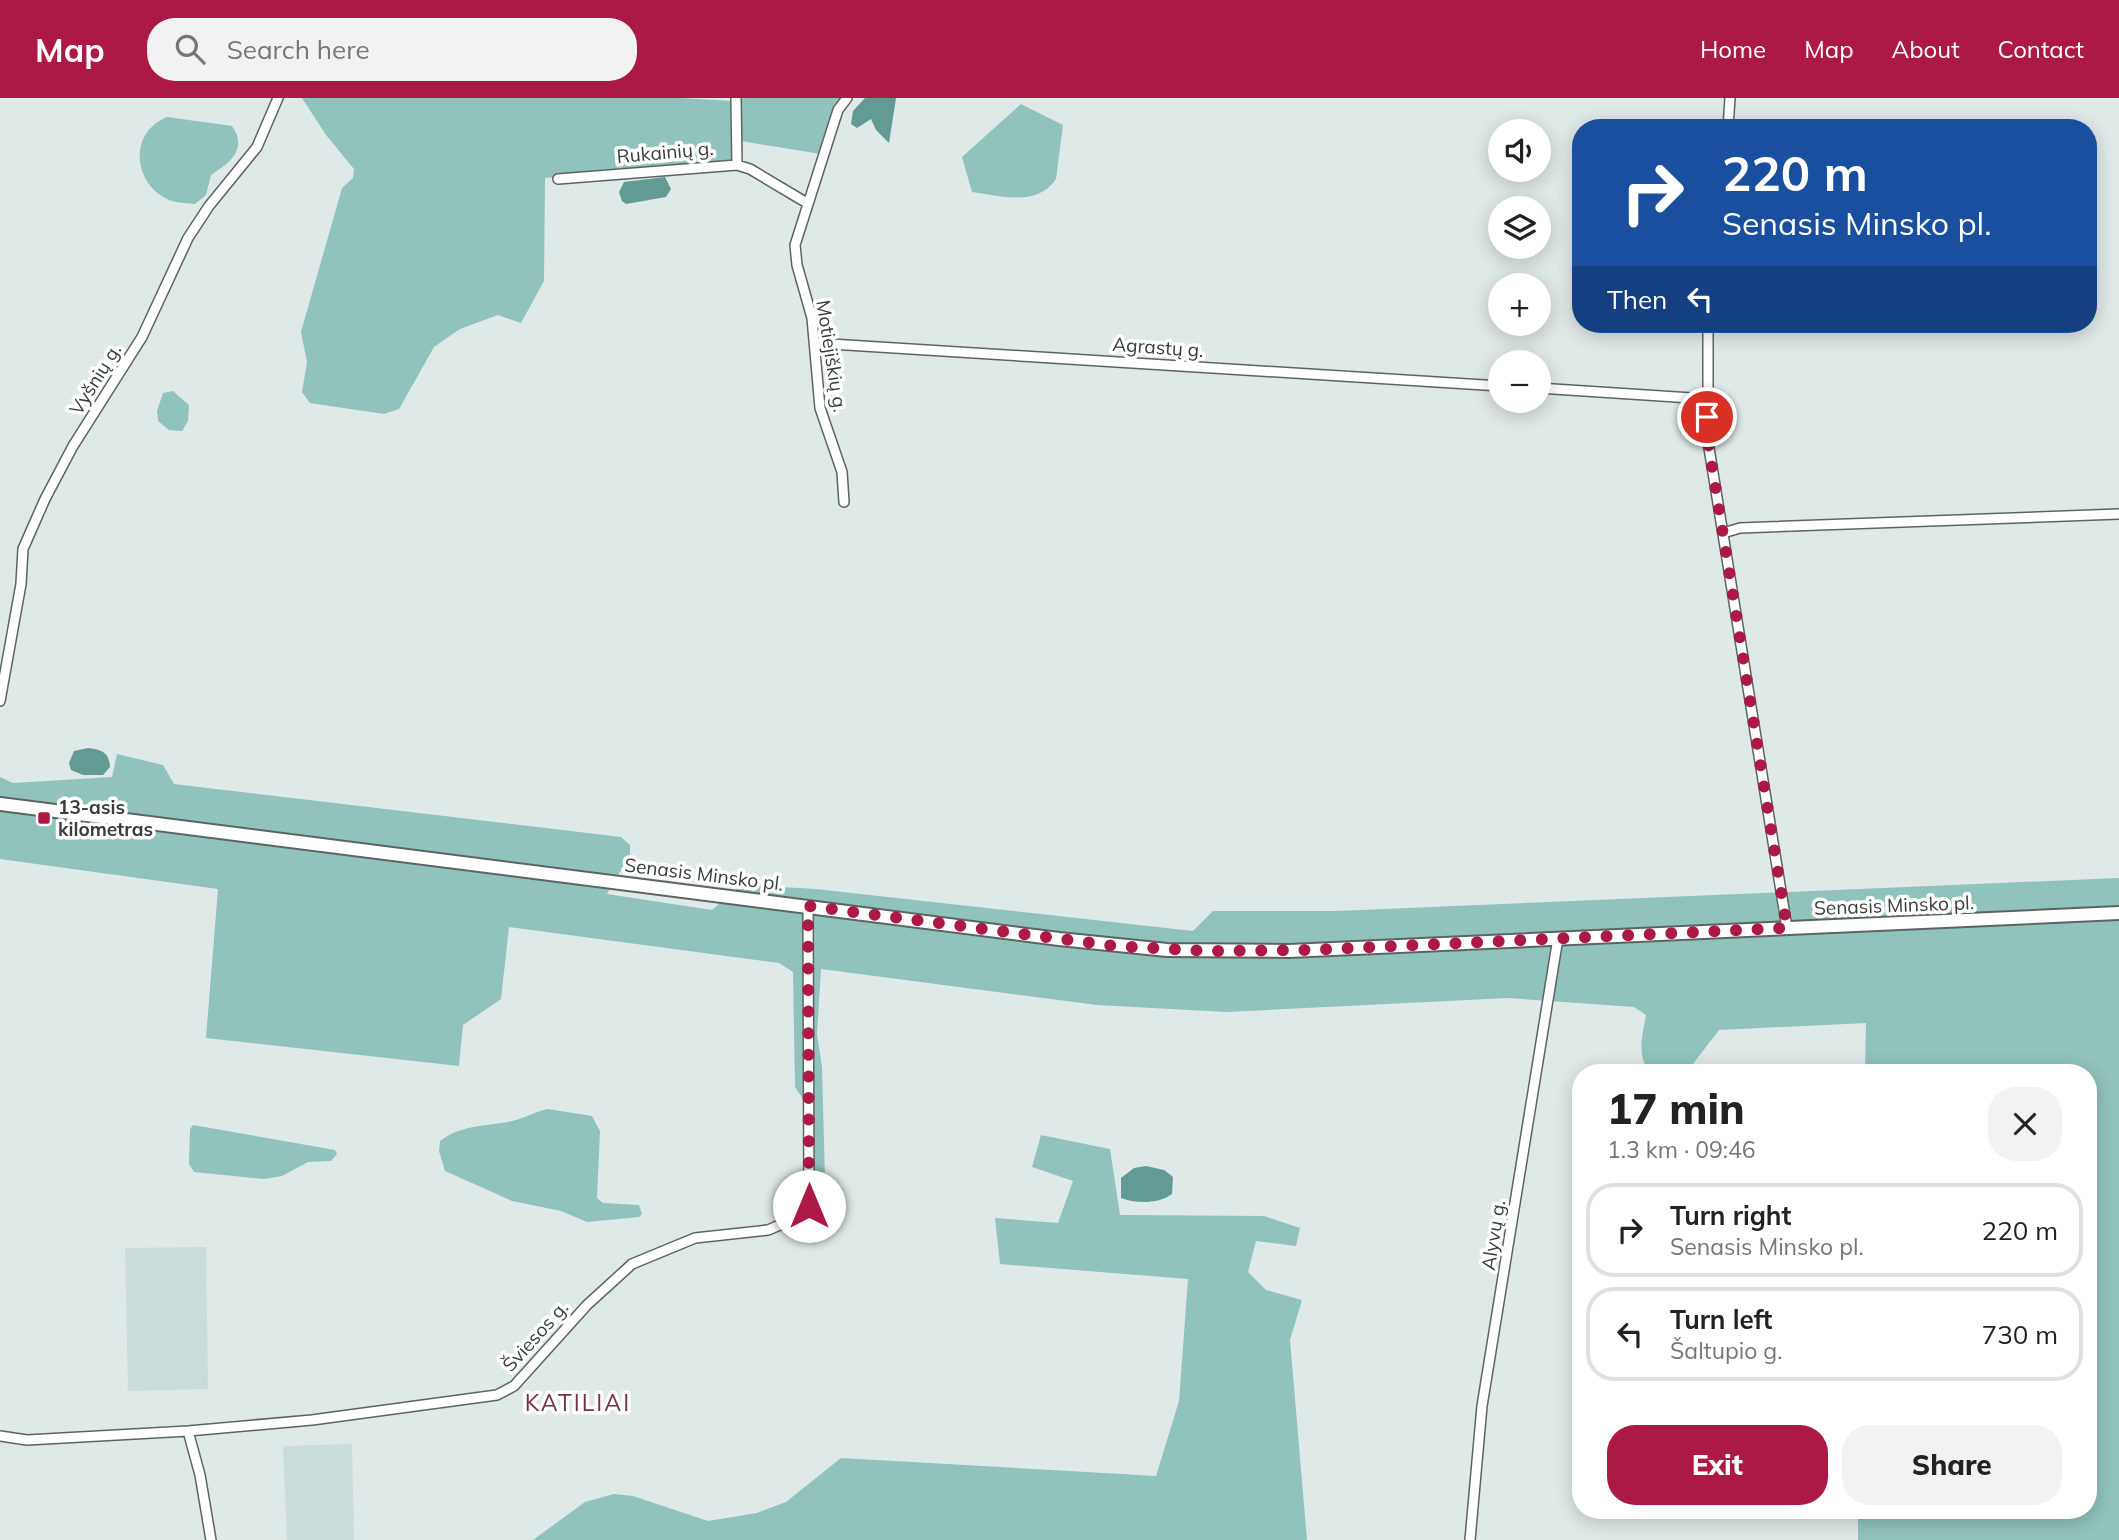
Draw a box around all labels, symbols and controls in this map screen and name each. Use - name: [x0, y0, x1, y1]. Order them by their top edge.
- search box: [147, 18, 637, 81]
- text: Map: [35, 29, 105, 70]
- icon: search: [171, 30, 209, 68]
- text: Search here: [227, 33, 370, 66]
- text: Home: [1700, 34, 1766, 64]
- text: Map: [1804, 34, 1854, 64]
- text: About: [1892, 34, 1960, 64]
- text: Contact: [1998, 34, 2084, 64]
- map controls: [1488, 119, 1551, 413]
- button: sound: [1488, 119, 1551, 182]
- street label: Rukainių g.: [616, 136, 714, 168]
- text: 220 m: [1722, 142, 1868, 203]
- icon: right: [1607, 147, 1698, 238]
- button: layers: [1488, 196, 1551, 259]
- text: Senasis Minsko pl.: [1722, 203, 1992, 243]
- button: +: [1488, 273, 1551, 336]
- icon: left: [1681, 280, 1719, 318]
- text: Then: [1607, 283, 1667, 316]
- street label: Motiejiškių g.: [811, 298, 853, 414]
- street label: Agrastų g.: [1112, 332, 1204, 362]
- street label: Vyšnių g.: [64, 339, 126, 419]
- button: −: [1488, 350, 1551, 413]
- pin: [1677, 387, 1737, 447]
- icon: arrive: [1688, 398, 1726, 436]
- place label: 13-asis kilometras: [58, 795, 153, 841]
- marker: 13-asis kilometras: [36, 810, 52, 826]
- street label: Senasis Minsko pl.: [623, 852, 785, 896]
- street label: Senasis Minsko pl.: [1814, 890, 1974, 920]
- text: 17 min: [1607, 1082, 1745, 1135]
- button: close: [1988, 1087, 2062, 1161]
- text: 1.3 km · 09:46: [1607, 1135, 1756, 1164]
- position arrow: [772, 1169, 846, 1243]
- street label: Alyvų g.: [1476, 1198, 1510, 1272]
- text: Turn right: [1670, 1199, 1791, 1232]
- icon: right: [1611, 1211, 1649, 1249]
- text: 220 m: [1982, 1214, 2058, 1247]
- text: Senasis Minsko pl.: [1670, 1232, 1864, 1261]
- street label: Šviesos g.: [497, 1296, 573, 1376]
- text: Turn left: [1670, 1303, 1772, 1336]
- icon: left: [1611, 1315, 1649, 1353]
- text: 730 m: [1982, 1318, 2058, 1351]
- text: Šaltupio g.: [1670, 1336, 1782, 1365]
- district label: KATILIAI: [525, 1388, 631, 1417]
- button: Exit: [1607, 1425, 1828, 1505]
- button: Share: [1842, 1425, 2062, 1505]

